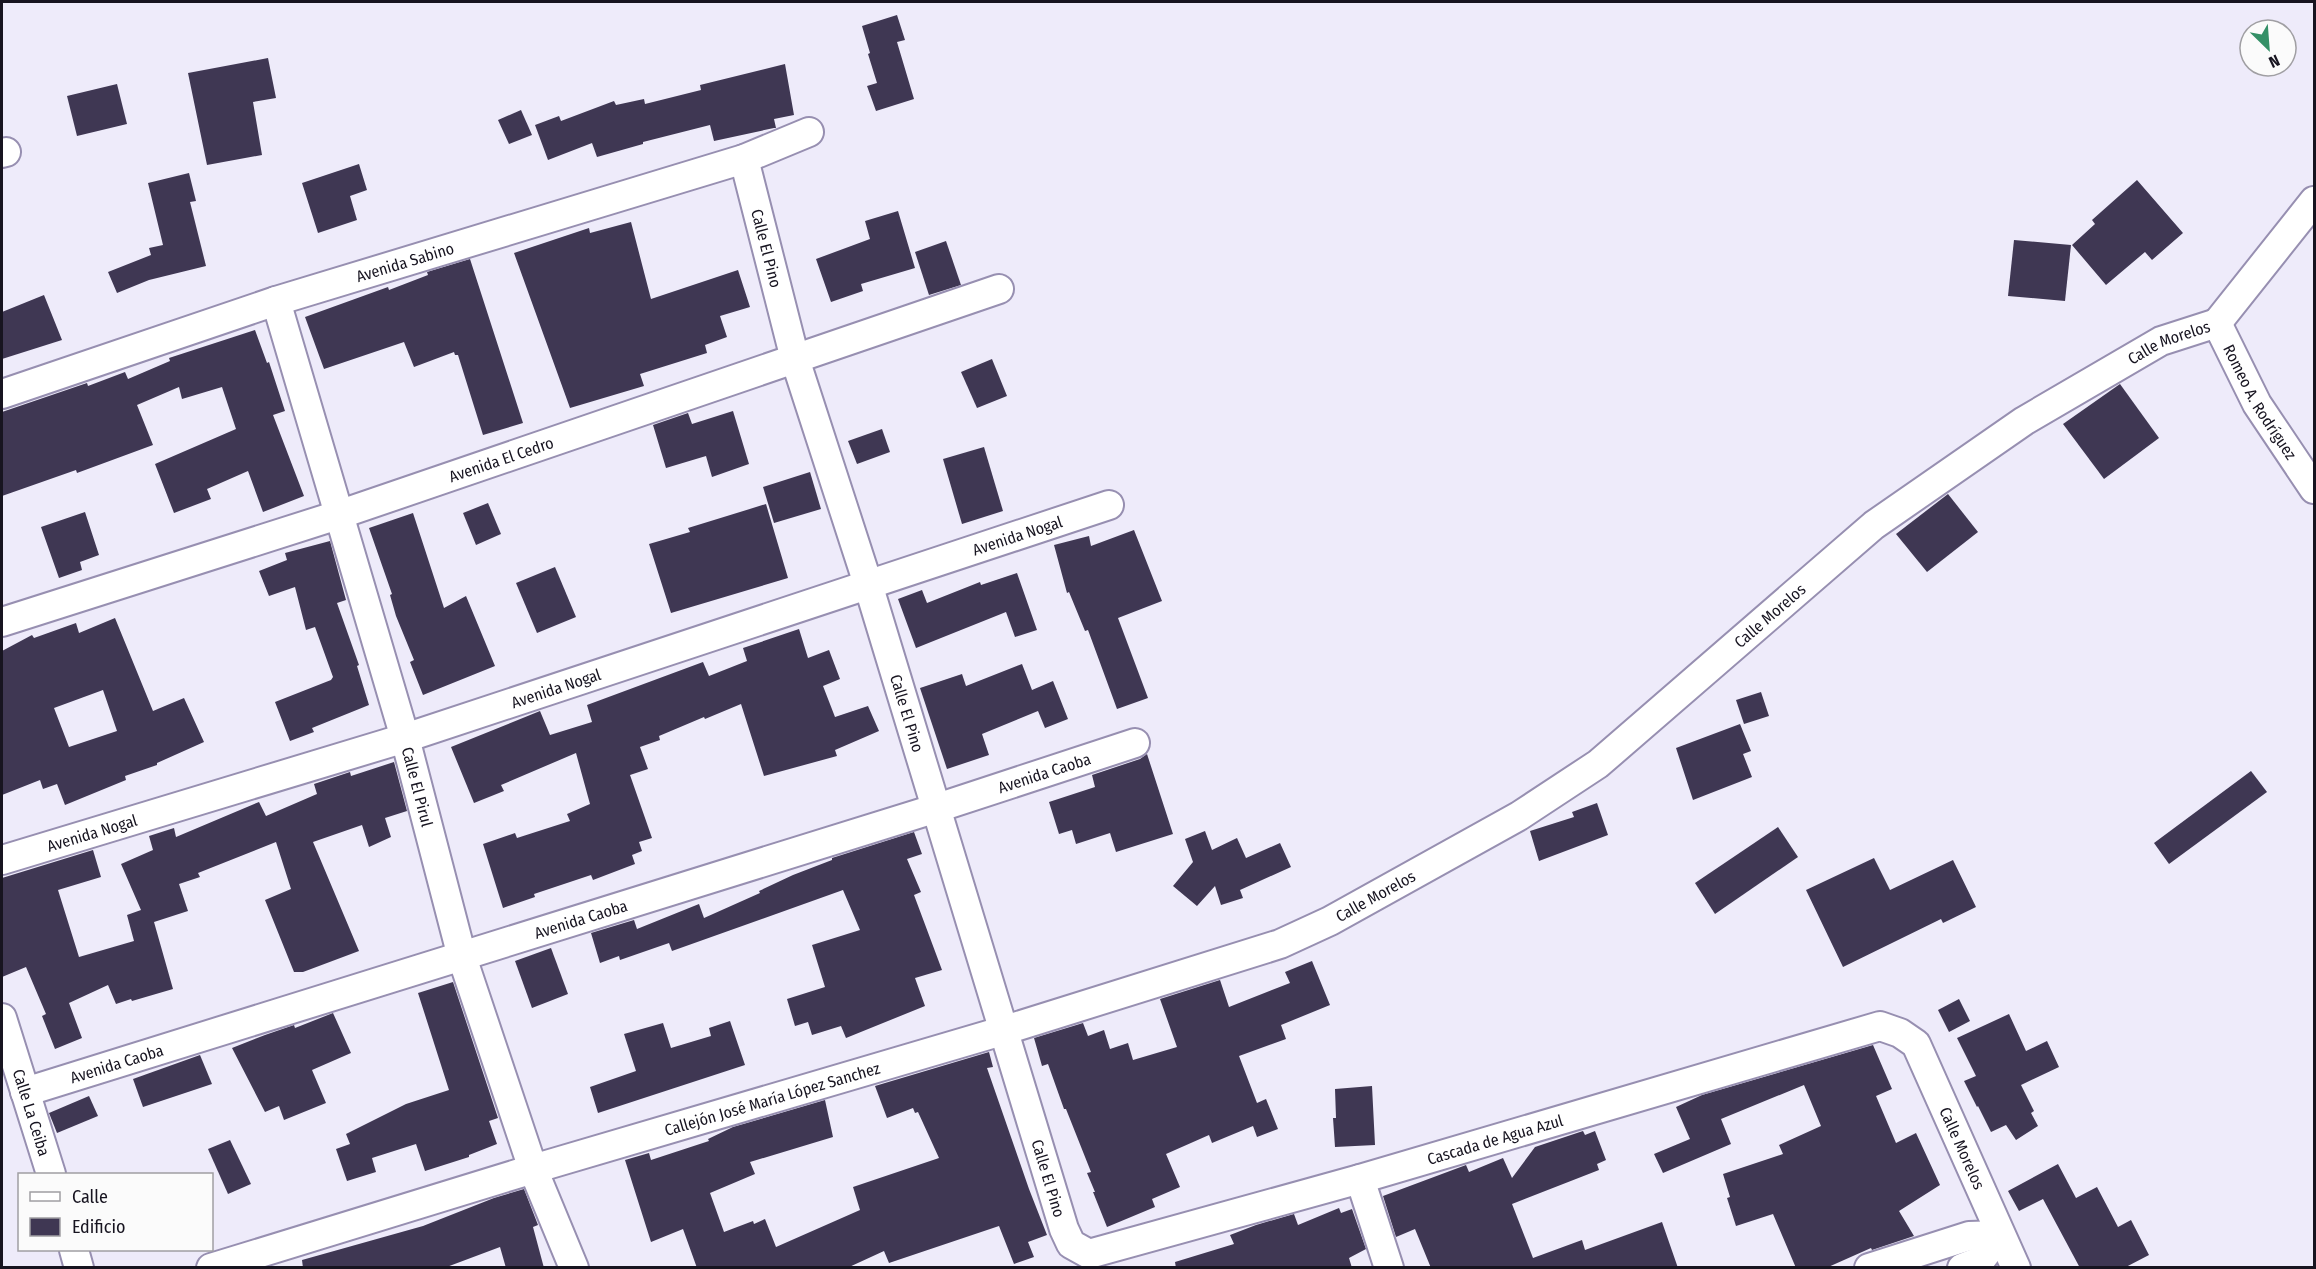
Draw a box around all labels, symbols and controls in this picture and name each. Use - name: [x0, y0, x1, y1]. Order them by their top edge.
- north arrow: [2238, 18, 2298, 78]
- text: N: [2266, 51, 2282, 72]
- street label: Calle El Pino: [747, 207, 785, 290]
- street label: Avenida Sabino: [354, 239, 456, 286]
- street label: Calle Morelos: [2124, 317, 2213, 368]
- street label: Romeo A. Rodríguez: [2219, 341, 2300, 463]
- street label: Avenida El Cedro: [446, 433, 556, 486]
- street label: Avenida Nogal: [970, 512, 1065, 560]
- street label: Calle Morelos: [1731, 580, 1810, 652]
- street label: Avenida Nogal: [509, 665, 603, 712]
- street label: Calle El Pino: [886, 672, 928, 755]
- street label: Calle El Pirul: [398, 745, 437, 829]
- street label: Avenida Caoba: [996, 749, 1093, 797]
- street label: Avenida Nogal: [45, 811, 140, 856]
- street label: Calle Morelos: [1333, 866, 1419, 926]
- street label: Avenida Caoba: [532, 896, 630, 943]
- street label: Avenida Caoba: [68, 1040, 166, 1087]
- street label: Callejón José María López Sanchez: [662, 1058, 882, 1140]
- street label: Calle La Ceiba: [9, 1067, 54, 1159]
- street label: Calle Morelos: [1935, 1104, 1989, 1192]
- street label: Cascada de Agua Azul: [1425, 1111, 1565, 1169]
- street label: Calle El Pino: [1027, 1137, 1069, 1220]
- legend: [18, 1173, 213, 1251]
- text: Calle: [72, 1186, 108, 1208]
- text: Edificio: [72, 1216, 125, 1238]

